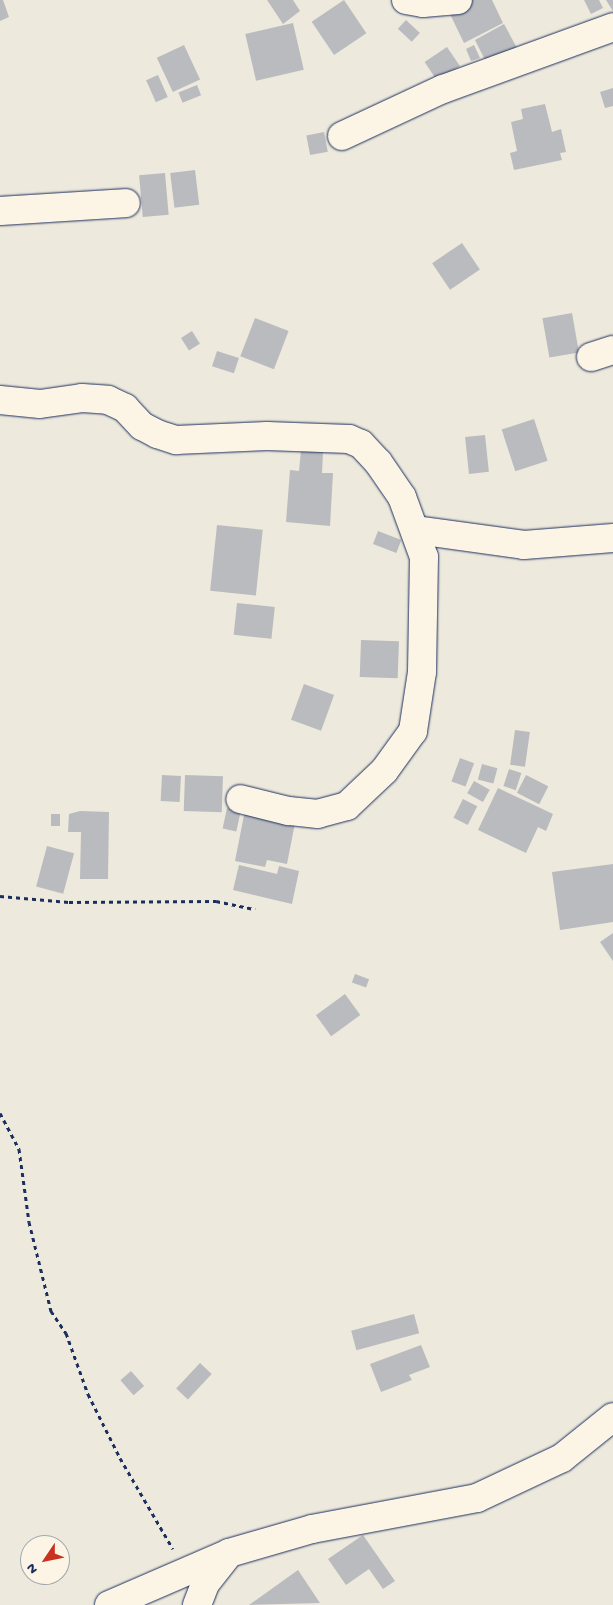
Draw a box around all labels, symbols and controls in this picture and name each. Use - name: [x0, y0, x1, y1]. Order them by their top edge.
- north arrow: [20, 1535, 70, 1585]
- text: N: [23, 1560, 43, 1577]

